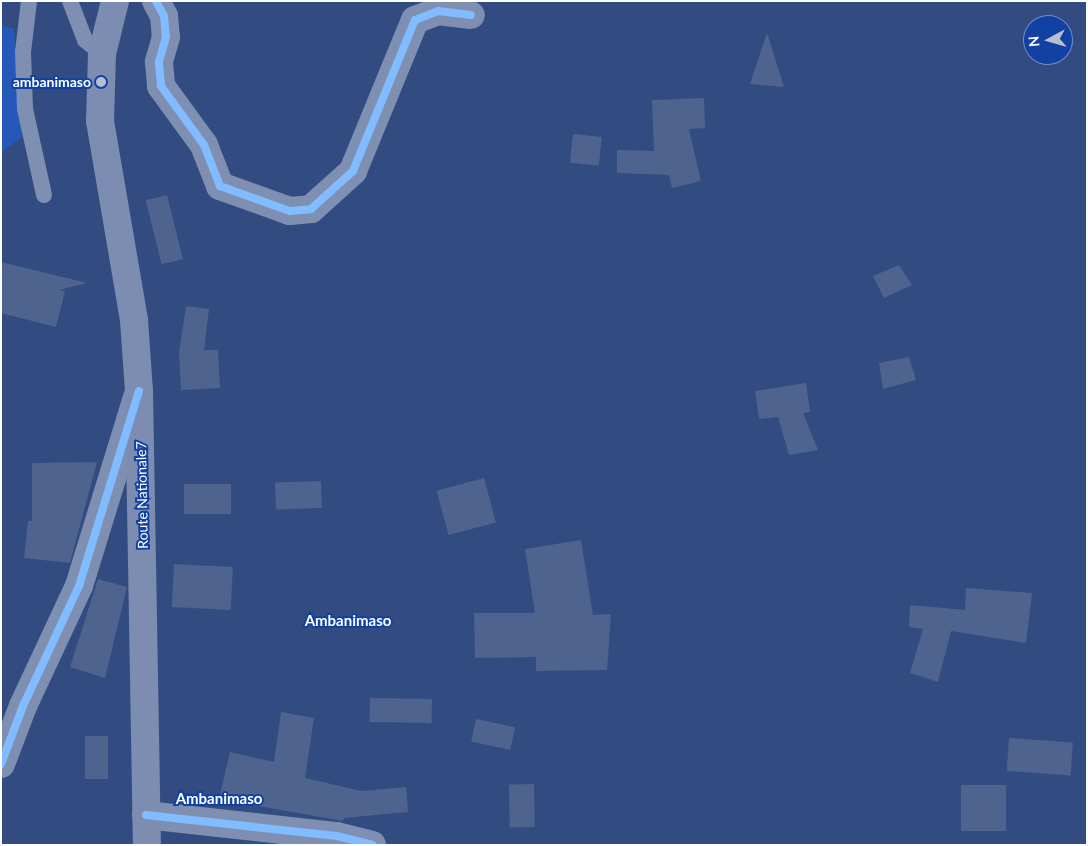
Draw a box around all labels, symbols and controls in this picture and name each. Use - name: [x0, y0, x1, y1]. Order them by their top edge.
- north arrow: [1023, 15, 1073, 65]
- text: N: [1025, 35, 1043, 48]
- place label: ambanimaso: [13, 74, 91, 90]
- marker: ambanimaso: [95, 76, 107, 88]
- street label: Route Nationale7: [133, 441, 151, 549]
- district label: Ambanimaso: [305, 612, 391, 630]
- district label: Ambanimaso: [176, 790, 262, 808]

